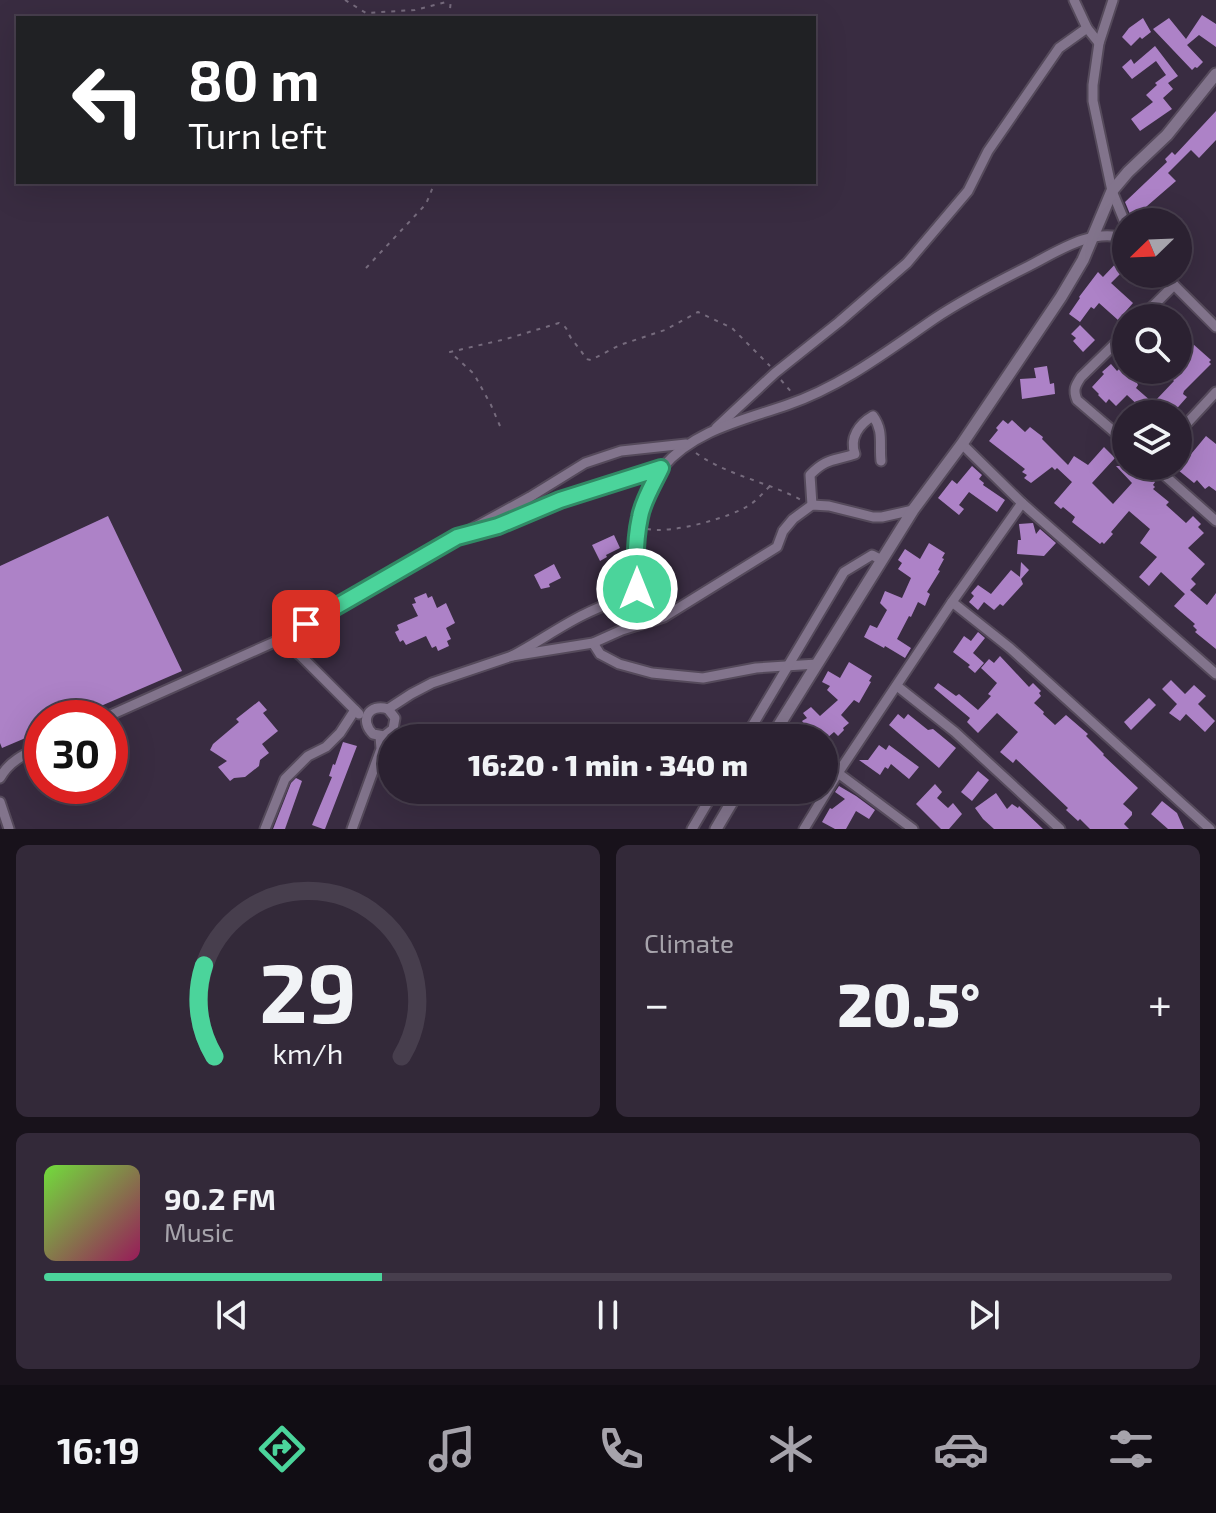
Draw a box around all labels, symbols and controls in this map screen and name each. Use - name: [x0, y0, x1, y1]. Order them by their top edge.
- text: 80 m: [188, 45, 320, 112]
- icon: left: [56, 48, 160, 152]
- text: Turn left: [188, 113, 327, 156]
- north arrow: [1112, 208, 1192, 288]
- map controls: [1112, 208, 1192, 480]
- button: search: [1112, 304, 1192, 384]
- button: layers: [1112, 400, 1192, 480]
- position arrow: [595, 547, 679, 631]
- pin: [272, 590, 340, 658]
- icon: arrive: [284, 602, 328, 646]
- speed limit sign: 30: [24, 700, 128, 804]
- text: 16:20 · 1 min · 340 m: [468, 746, 748, 782]
- text: Climate: [644, 927, 734, 958]
- text: 29: [259, 940, 357, 1040]
- text: 20.5°: [837, 967, 980, 1039]
- text: −: [644, 976, 670, 1029]
- text: +: [1148, 976, 1172, 1029]
- text: km/h: [273, 1035, 343, 1070]
- text: 90.2 FM: [164, 1180, 276, 1216]
- text: Music: [164, 1216, 234, 1247]
- icon: previous: [210, 1293, 254, 1337]
- icon: pause: [586, 1293, 630, 1337]
- icon: next: [962, 1293, 1006, 1337]
- icon: directions: [254, 1421, 310, 1477]
- icon: music: [424, 1421, 480, 1477]
- icon: phone: [593, 1421, 649, 1477]
- icon: climate: [763, 1421, 819, 1477]
- icon: car: [933, 1421, 989, 1477]
- icon: filters: [1103, 1421, 1159, 1477]
- text: 16:19: [57, 1428, 140, 1471]

